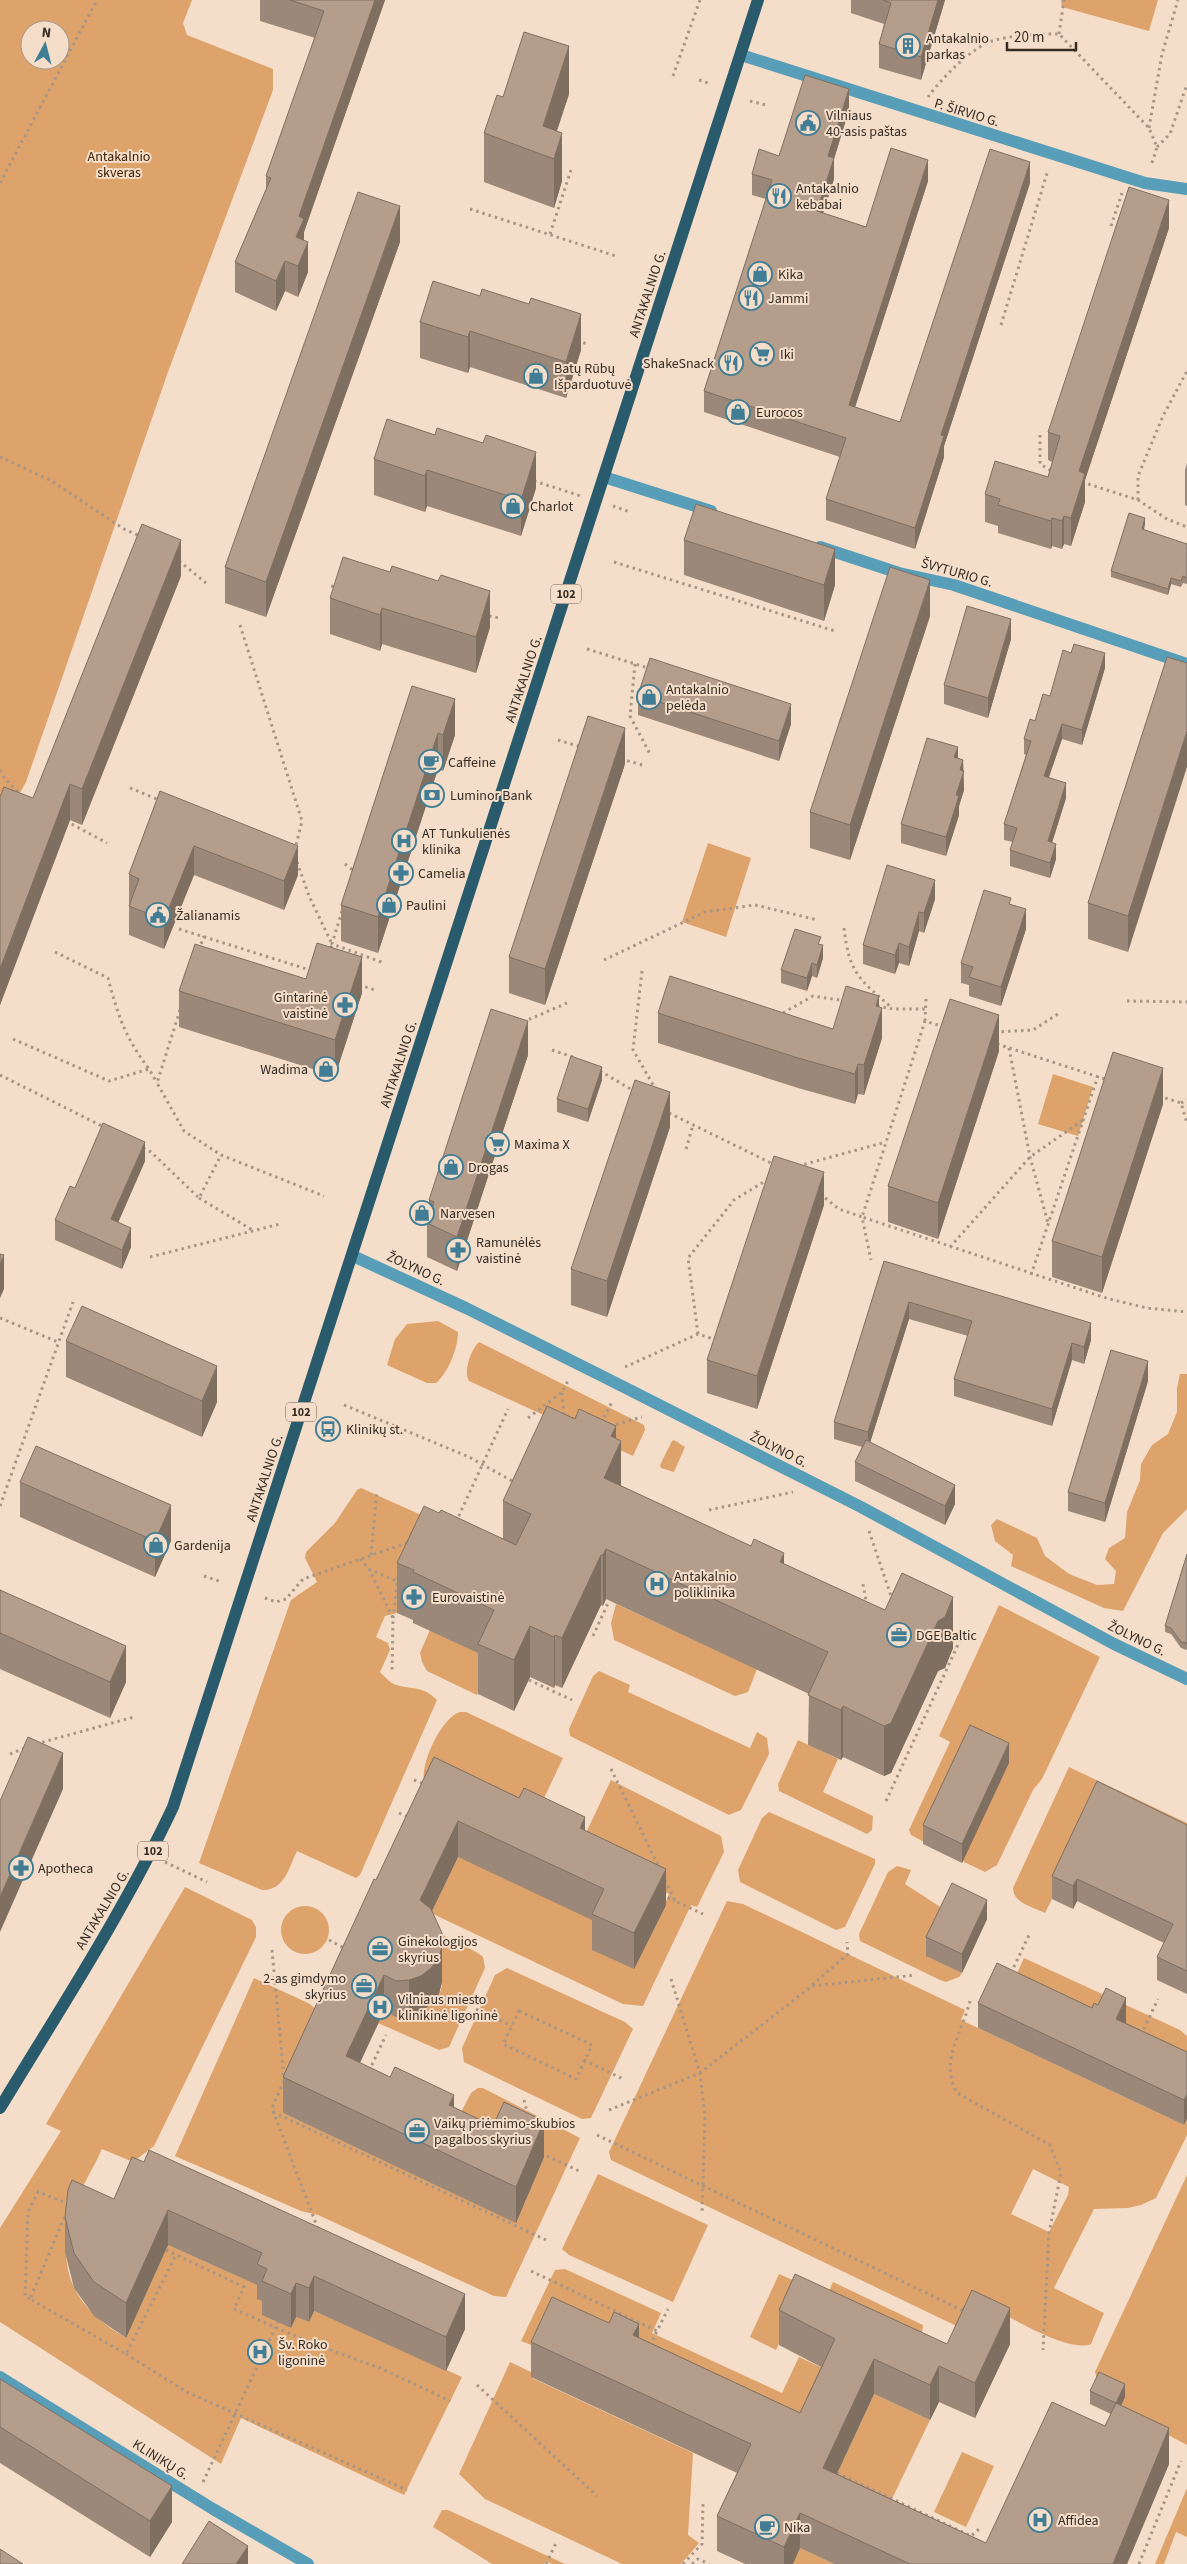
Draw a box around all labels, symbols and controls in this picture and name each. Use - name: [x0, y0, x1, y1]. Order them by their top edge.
- north arrow: [20, 20, 70, 70]
- scale bar: [1007, 20, 1076, 52]
- text: N: [41, 23, 52, 44]
- text: 20 m: [1014, 27, 1044, 48]
- place label: Antakalnio parkas: [926, 29, 989, 65]
- building icon: Antakalnio parkas: [895, 33, 921, 59]
- street label: P. ŠIRVIO G.: [932, 94, 1002, 132]
- place label: Vilniaus 40-asis paštas: [826, 106, 907, 142]
- public building icon: Vilniaus 40-asis paštas: [795, 110, 821, 136]
- park label: Antakalnio skveras: [88, 147, 150, 183]
- place label: Antakalnio kebabai: [796, 179, 859, 215]
- restaurant icon: Antakalnio kebabai: [766, 183, 792, 209]
- street label: ANTAKALNIO G.: [624, 248, 671, 340]
- shop icon: Kika: [747, 261, 773, 287]
- place label: Kika: [778, 265, 803, 285]
- restaurant icon: Jammi: [738, 285, 764, 311]
- place label: Jammi: [768, 289, 808, 309]
- supermarket icon: Iki: [749, 341, 775, 367]
- place label: Iki: [780, 345, 794, 365]
- restaurant icon: ShakeSnack: [718, 350, 744, 376]
- place label: ShakeSnack: [643, 354, 714, 374]
- place label: Batų Rūbų Išparduotuvė: [554, 359, 631, 395]
- shop icon: Batų Rūbų Išparduotuvė: [523, 363, 549, 389]
- shop icon: Eurocos: [725, 399, 751, 425]
- place label: Eurocos: [756, 403, 803, 423]
- shop icon: Charlot: [500, 493, 526, 519]
- place label: Charlot: [530, 497, 573, 517]
- street label: ŠVYTURIO G.: [919, 553, 995, 593]
- road number: 102: [551, 584, 581, 604]
- street label: ANTAKALNIO G.: [500, 633, 547, 725]
- place label: Antakalnio pelėda: [666, 680, 729, 716]
- shop icon: Antakalnio pelėda: [636, 684, 662, 710]
- cafe icon: Caffeine: [418, 749, 444, 775]
- place label: Caffeine: [448, 753, 496, 773]
- bank icon: Luminor Bank: [419, 782, 445, 808]
- place label: Luminor Bank: [450, 786, 532, 806]
- place label: AT Tunkulienės klinika: [422, 824, 510, 860]
- hospital icon: AT Tunkulienės klinika: [391, 828, 417, 854]
- pharmacy icon: Camelia: [388, 860, 414, 886]
- place label: Camelia: [418, 864, 466, 884]
- shop icon: Paulini: [376, 892, 402, 918]
- place label: Paulini: [406, 896, 446, 916]
- public building icon: Žalianamis: [145, 902, 171, 928]
- place label: Žalianamis: [176, 906, 240, 926]
- place label: Gintarinė vaistinė: [274, 988, 328, 1024]
- pharmacy icon: Gintarinė vaistinė: [332, 992, 358, 1018]
- street label: ANTAKALNIO G.: [375, 1018, 422, 1110]
- shop icon: Wadima: [313, 1056, 339, 1082]
- place label: Wadima: [260, 1060, 308, 1080]
- supermarket icon: Maxima X: [484, 1131, 510, 1157]
- place label: Maxima X: [514, 1135, 570, 1155]
- shop icon: Drogas: [438, 1154, 464, 1180]
- place label: Drogas: [468, 1158, 509, 1178]
- shop icon: Narvesen: [409, 1200, 435, 1226]
- place label: Narvesen: [440, 1204, 495, 1224]
- place label: Ramunėlės vaistinė: [476, 1233, 541, 1269]
- pharmacy icon: Ramunėlės vaistinė: [445, 1237, 471, 1263]
- street label: ŽOLYNO G.: [383, 1247, 448, 1291]
- road number: 102: [286, 1402, 316, 1421]
- bus stop icon: Klinikų st.: [315, 1416, 341, 1442]
- place label: Klinikų st.: [346, 1420, 403, 1440]
- street label: ŽOLYNO G.: [746, 1427, 811, 1473]
- street label: ANTAKALNIO G.: [241, 1432, 288, 1524]
- shop icon: Gardenija: [143, 1532, 169, 1558]
- place label: Gardenija: [174, 1536, 231, 1556]
- place label: Antakalnio poliklinika: [674, 1567, 737, 1603]
- hospital icon: Antakalnio poliklinika: [644, 1571, 670, 1597]
- pharmacy icon: Eurovaistinė: [401, 1584, 427, 1610]
- place label: Eurovaistinė: [432, 1588, 504, 1608]
- street label: ŽOLYNO G.: [1104, 1616, 1169, 1662]
- office icon: DGE Baltic: [886, 1622, 912, 1648]
- place label: DGE Baltic: [916, 1626, 977, 1646]
- road number: 102: [138, 1842, 168, 1860]
- pharmacy icon: Apotheca: [8, 1855, 34, 1881]
- place label: Apotheca: [38, 1859, 93, 1879]
- street label: ANTAKALNIO G.: [71, 1866, 135, 1953]
- place label: Ginekologijos skyrius: [398, 1932, 478, 1968]
- office icon: Ginekologijos skyrius: [367, 1936, 393, 1962]
- place label: 2-as gimdymo skyrius: [263, 1969, 346, 2005]
- office icon: 2-as gimdymo skyrius: [351, 1973, 377, 1999]
- place label: Vilniaus miesto klinikinė ligoninė: [398, 1990, 498, 2026]
- hospital icon: Vilniaus miesto klinikinė ligoninė: [367, 1994, 393, 2020]
- place label: Vaikų priėmimo-skubios pagalbos skyrius: [434, 2114, 575, 2150]
- office icon: Vaikų priėmimo-skubios pagalbos skyrius: [404, 2118, 430, 2144]
- place label: Šv. Roko ligoninė: [278, 2335, 328, 2371]
- hospital icon: Šv. Roko ligoninė: [247, 2339, 273, 2365]
- street label: KLINIKŲ G.: [128, 2435, 193, 2485]
- hospital icon: Affidea: [1027, 2507, 1053, 2533]
- place label: Affidea: [1058, 2511, 1099, 2531]
- cafe icon: Nika: [754, 2514, 780, 2540]
- place label: Nika: [784, 2518, 810, 2538]

